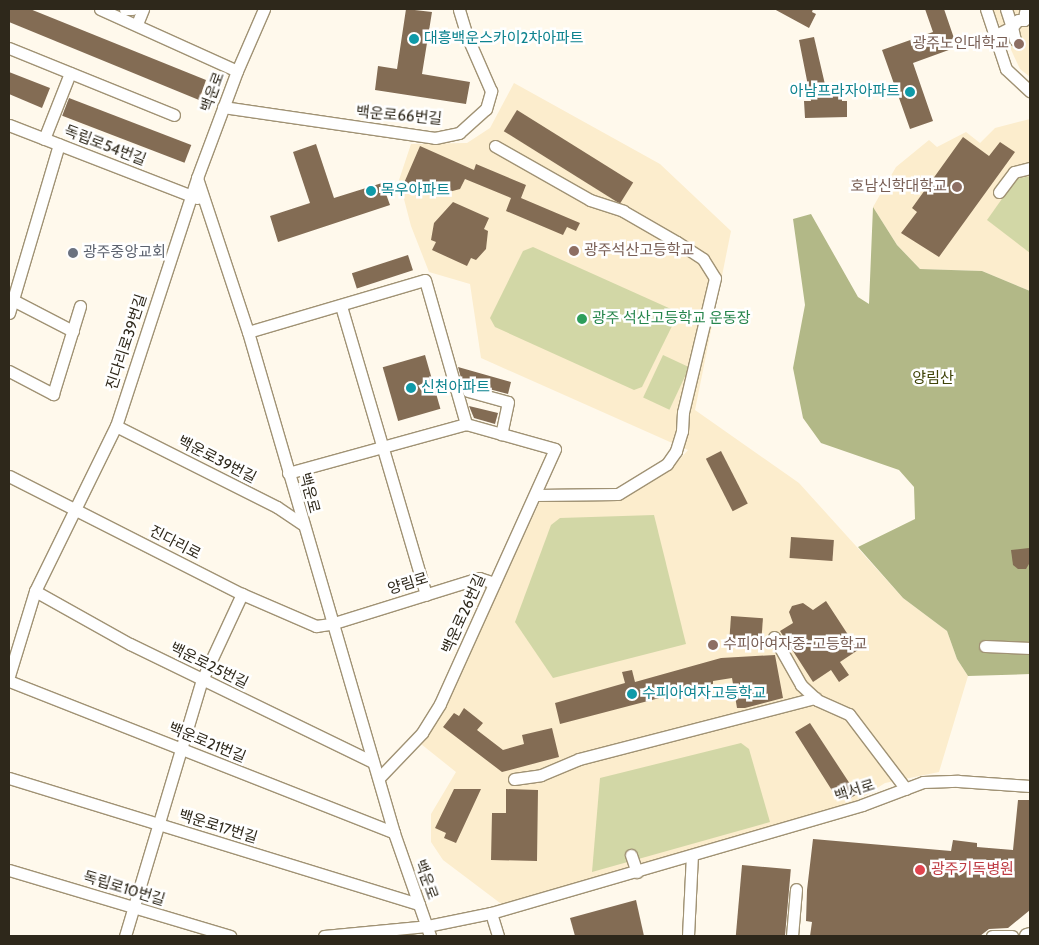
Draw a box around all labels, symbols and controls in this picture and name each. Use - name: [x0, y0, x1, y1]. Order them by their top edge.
- place label: 대흥백운스카이2차아파트: [424, 30, 584, 48]
- marker: 대흥백운스카이2차아파트: [408, 33, 420, 45]
- place label: 광주노인대학교: [912, 35, 1009, 53]
- marker: 광주노인대학교: [1013, 38, 1025, 50]
- street label: 백운로: [197, 69, 229, 115]
- place label: 아남프라자아파트: [790, 83, 900, 101]
- marker: 아남프라자아파트: [904, 86, 916, 98]
- street label: 백운로66번길: [355, 103, 443, 129]
- street label: 독립로54번길: [62, 122, 148, 170]
- place label: 호남신학대학교: [850, 178, 947, 196]
- marker: 호남신학대학교: [951, 181, 963, 193]
- place label: 목우아파트: [381, 182, 450, 200]
- marker: 목우아파트: [365, 185, 377, 197]
- place label: 광주석산고등학교: [584, 242, 694, 260]
- place label: 광주중앙교회: [83, 244, 166, 262]
- marker: 광주석산고등학교: [568, 245, 580, 257]
- marker: 광주중앙교회: [67, 247, 79, 259]
- street label: 진다리로39번길: [103, 292, 151, 392]
- place label: 광주 석산고등학교 운동장: [592, 310, 751, 328]
- marker: 광주 석산고등학교 운동장: [576, 313, 588, 325]
- park label: 양림산: [912, 370, 954, 388]
- place label: 신천아파트: [421, 379, 490, 397]
- marker: 신천아파트: [405, 382, 417, 394]
- street label: 백운로39번길: [175, 433, 259, 487]
- street label: 백운로: [295, 471, 323, 515]
- street label: 진다리로: [146, 522, 204, 564]
- street label: 양림로: [386, 569, 430, 599]
- street label: 백운로26번길: [438, 571, 490, 657]
- place label: 수피아여자중-고등학교: [723, 636, 867, 654]
- street label: 백운로25번길: [167, 639, 251, 693]
- marker: 수피아여자중-고등학교: [707, 639, 719, 651]
- place label: 수피아여자고등학교: [642, 685, 766, 703]
- marker: 수피아여자고등학교: [626, 688, 638, 700]
- street label: 백운로21번길: [166, 719, 248, 767]
- street label: 백서로: [833, 776, 877, 806]
- street label: 백운로17번길: [176, 806, 260, 848]
- street label: 백운로: [410, 857, 442, 903]
- place label: 광주기독병원: [931, 861, 1014, 879]
- marker: 광주기독병원: [913, 863, 927, 877]
- street label: 독립로10번길: [81, 868, 167, 910]

